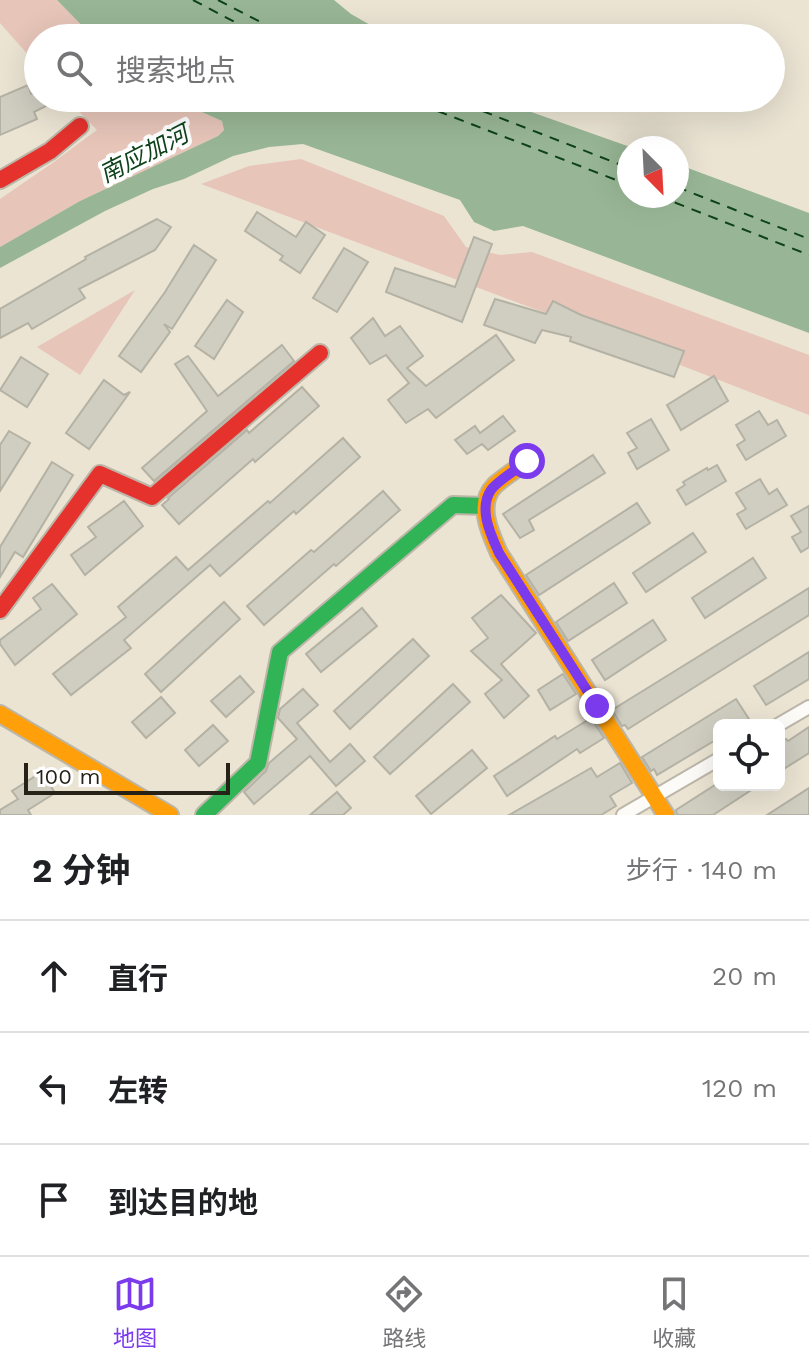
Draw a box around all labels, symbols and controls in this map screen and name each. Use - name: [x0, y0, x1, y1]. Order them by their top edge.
- search box: [24, 24, 785, 112]
- icon: search: [52, 46, 96, 90]
- text: 搜索地点: [116, 53, 236, 88]
- water label: 南应加河: [95, 118, 197, 188]
- north arrow: [617, 136, 689, 208]
- route start: [509, 443, 545, 479]
- route end: [579, 688, 615, 724]
- map controls: [713, 719, 785, 791]
- button: locate: [713, 719, 785, 791]
- scale bar: [24, 759, 230, 795]
- text: 100 m: [36, 764, 100, 789]
- text: 2 分钟: [32, 850, 130, 890]
- text: 步行 · 140 m: [626, 855, 777, 885]
- icon: ahead: [32, 954, 76, 998]
- text: 直行: [108, 961, 168, 996]
- text: 20 m: [712, 961, 777, 991]
- icon: left: [32, 1066, 76, 1110]
- text: 左转: [108, 1073, 168, 1108]
- text: 120 m: [702, 1073, 777, 1103]
- icon: arrive: [32, 1178, 76, 1222]
- text: 到达目的地: [108, 1185, 258, 1220]
- tab: 地图: [113, 1272, 157, 1352]
- tab: 路线: [382, 1272, 426, 1352]
- tab: 收藏: [652, 1272, 696, 1352]

